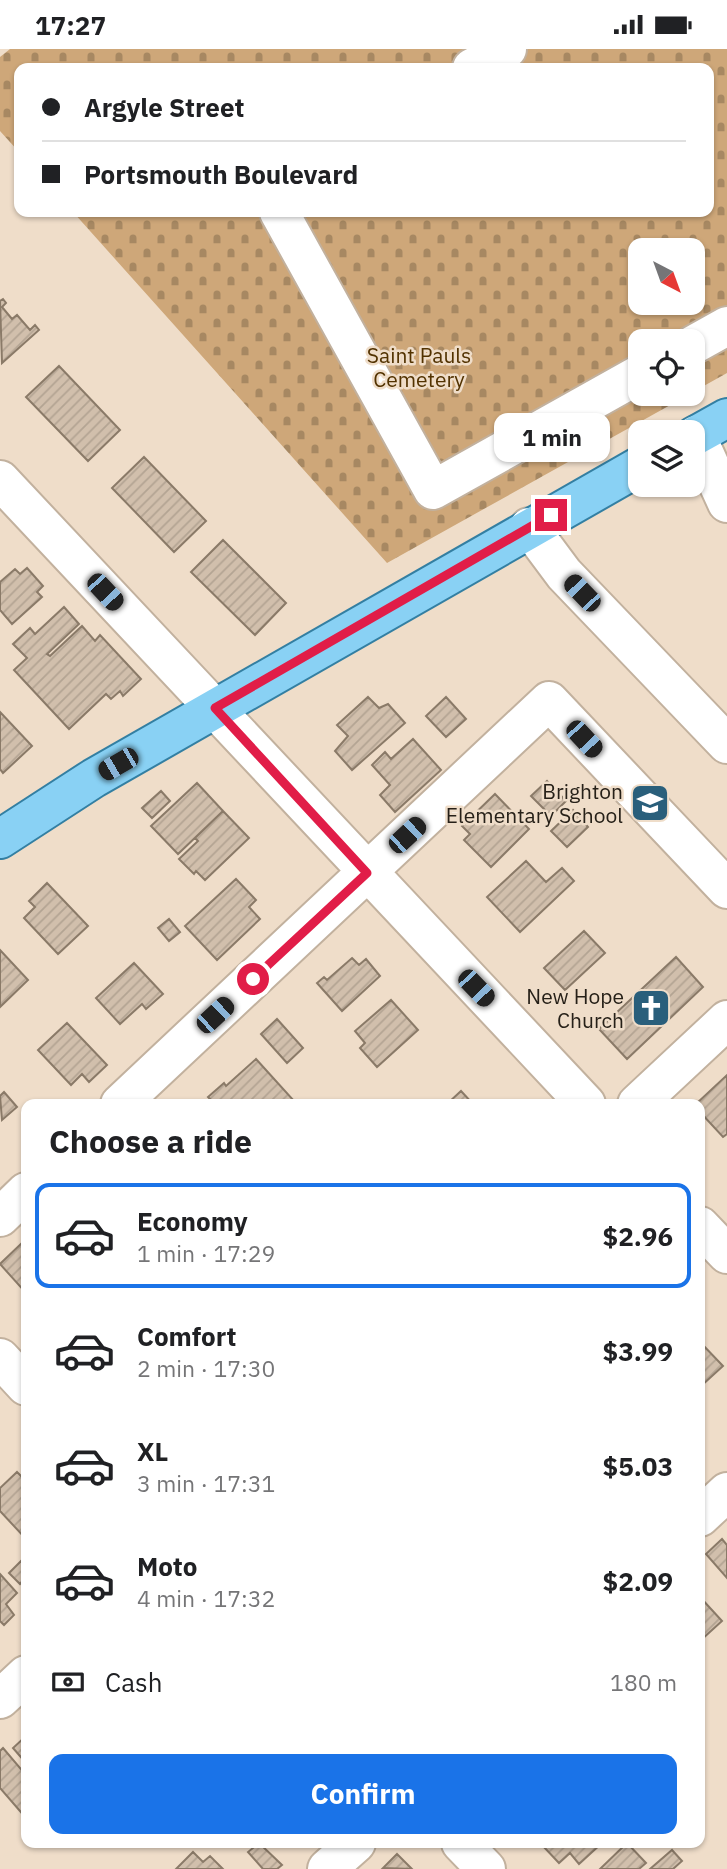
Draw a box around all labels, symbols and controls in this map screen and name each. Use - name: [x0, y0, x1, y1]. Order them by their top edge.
- text: 17:27: [35, 8, 106, 42]
- text: Argyle Street: [84, 90, 245, 124]
- text: Portsmouth Boulevard: [84, 157, 358, 191]
- north arrow: [628, 238, 705, 315]
- map controls: [628, 238, 705, 497]
- button: locate: [628, 329, 705, 406]
- park label: Saint Pauls Cemetery: [367, 341, 471, 393]
- callout: 1 min: [493, 413, 609, 463]
- button: layers: [628, 420, 705, 497]
- text: 1 min: [522, 422, 582, 452]
- route end: [535, 499, 567, 531]
- car: [83, 569, 128, 615]
- car: [560, 571, 605, 615]
- car: [562, 716, 607, 762]
- car: [95, 744, 142, 784]
- place label: Brighton Elementary School: [446, 777, 623, 829]
- school or university icon: Brighton Elementary School: [629, 782, 671, 824]
- car: [385, 813, 430, 857]
- route start: [237, 963, 269, 995]
- car: [454, 966, 499, 1010]
- place label: New Hope Church: [526, 982, 624, 1034]
- church icon: New Hope Church: [630, 987, 672, 1029]
- car: [193, 993, 238, 1037]
- text: Choose a ride: [49, 1120, 252, 1162]
- icon: car: [53, 1204, 116, 1267]
- text: Economy: [137, 1204, 248, 1238]
- text: $2.96: [603, 1219, 673, 1253]
- text: 1 min · 17:29: [137, 1238, 275, 1268]
- icon: car: [53, 1319, 116, 1382]
- text: Comfort: [137, 1319, 236, 1353]
- text: $3.99: [603, 1334, 673, 1368]
- text: 2 min · 17:30: [137, 1353, 275, 1383]
- icon: car: [53, 1434, 116, 1497]
- text: XL: [137, 1434, 168, 1468]
- text: $5.03: [603, 1449, 673, 1483]
- text: 3 min · 17:31: [137, 1468, 275, 1498]
- icon: car: [53, 1549, 116, 1612]
- text: Moto: [137, 1549, 197, 1583]
- text: $2.09: [603, 1564, 673, 1598]
- text: 4 min · 17:32: [137, 1583, 275, 1613]
- icon: cash: [49, 1663, 87, 1701]
- text: Cash: [105, 1665, 162, 1699]
- text: 180 m: [610, 1667, 677, 1697]
- button: Confirm: [49, 1754, 677, 1834]

